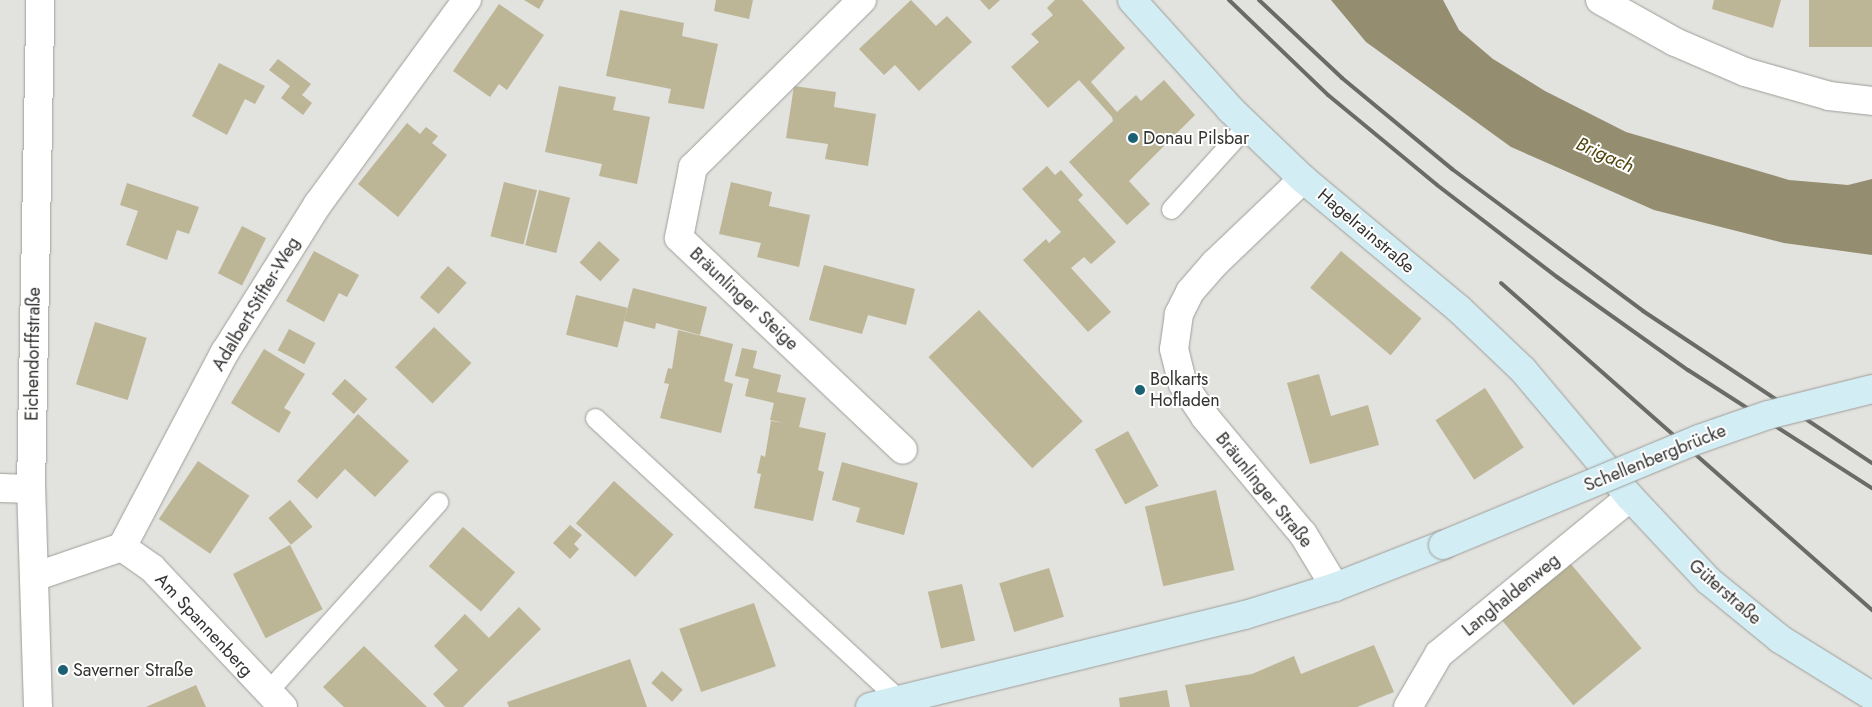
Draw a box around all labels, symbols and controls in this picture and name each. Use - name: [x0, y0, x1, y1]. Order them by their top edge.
- place label: Donau Pilsbar: [1143, 127, 1249, 149]
- marker: Donau Pilsbar: [1127, 132, 1139, 144]
- water label: Brigach: [1573, 132, 1637, 178]
- street label: Hagelrainstraße: [1313, 184, 1419, 278]
- street label: Adalbert-Stifter-Weg: [208, 233, 304, 375]
- street label: Bräunlinger Steige: [685, 243, 803, 355]
- street label: Eichendorffstraße: [21, 287, 45, 421]
- place label: Bolkarts Hofladen: [1150, 369, 1220, 412]
- marker: Bolkarts Hofladen: [1134, 384, 1146, 396]
- street label: Schellenbergbrücke: [1581, 420, 1729, 496]
- street label: Bräunlinger Straße: [1211, 428, 1317, 552]
- street label: Langhaldenweg: [1458, 549, 1564, 641]
- street label: Güterstraße: [1684, 555, 1766, 629]
- street label: Am Spannenberg: [151, 569, 257, 681]
- place label: Saverner Straße: [73, 659, 193, 681]
- marker: Saverner Straße: [57, 664, 69, 676]

